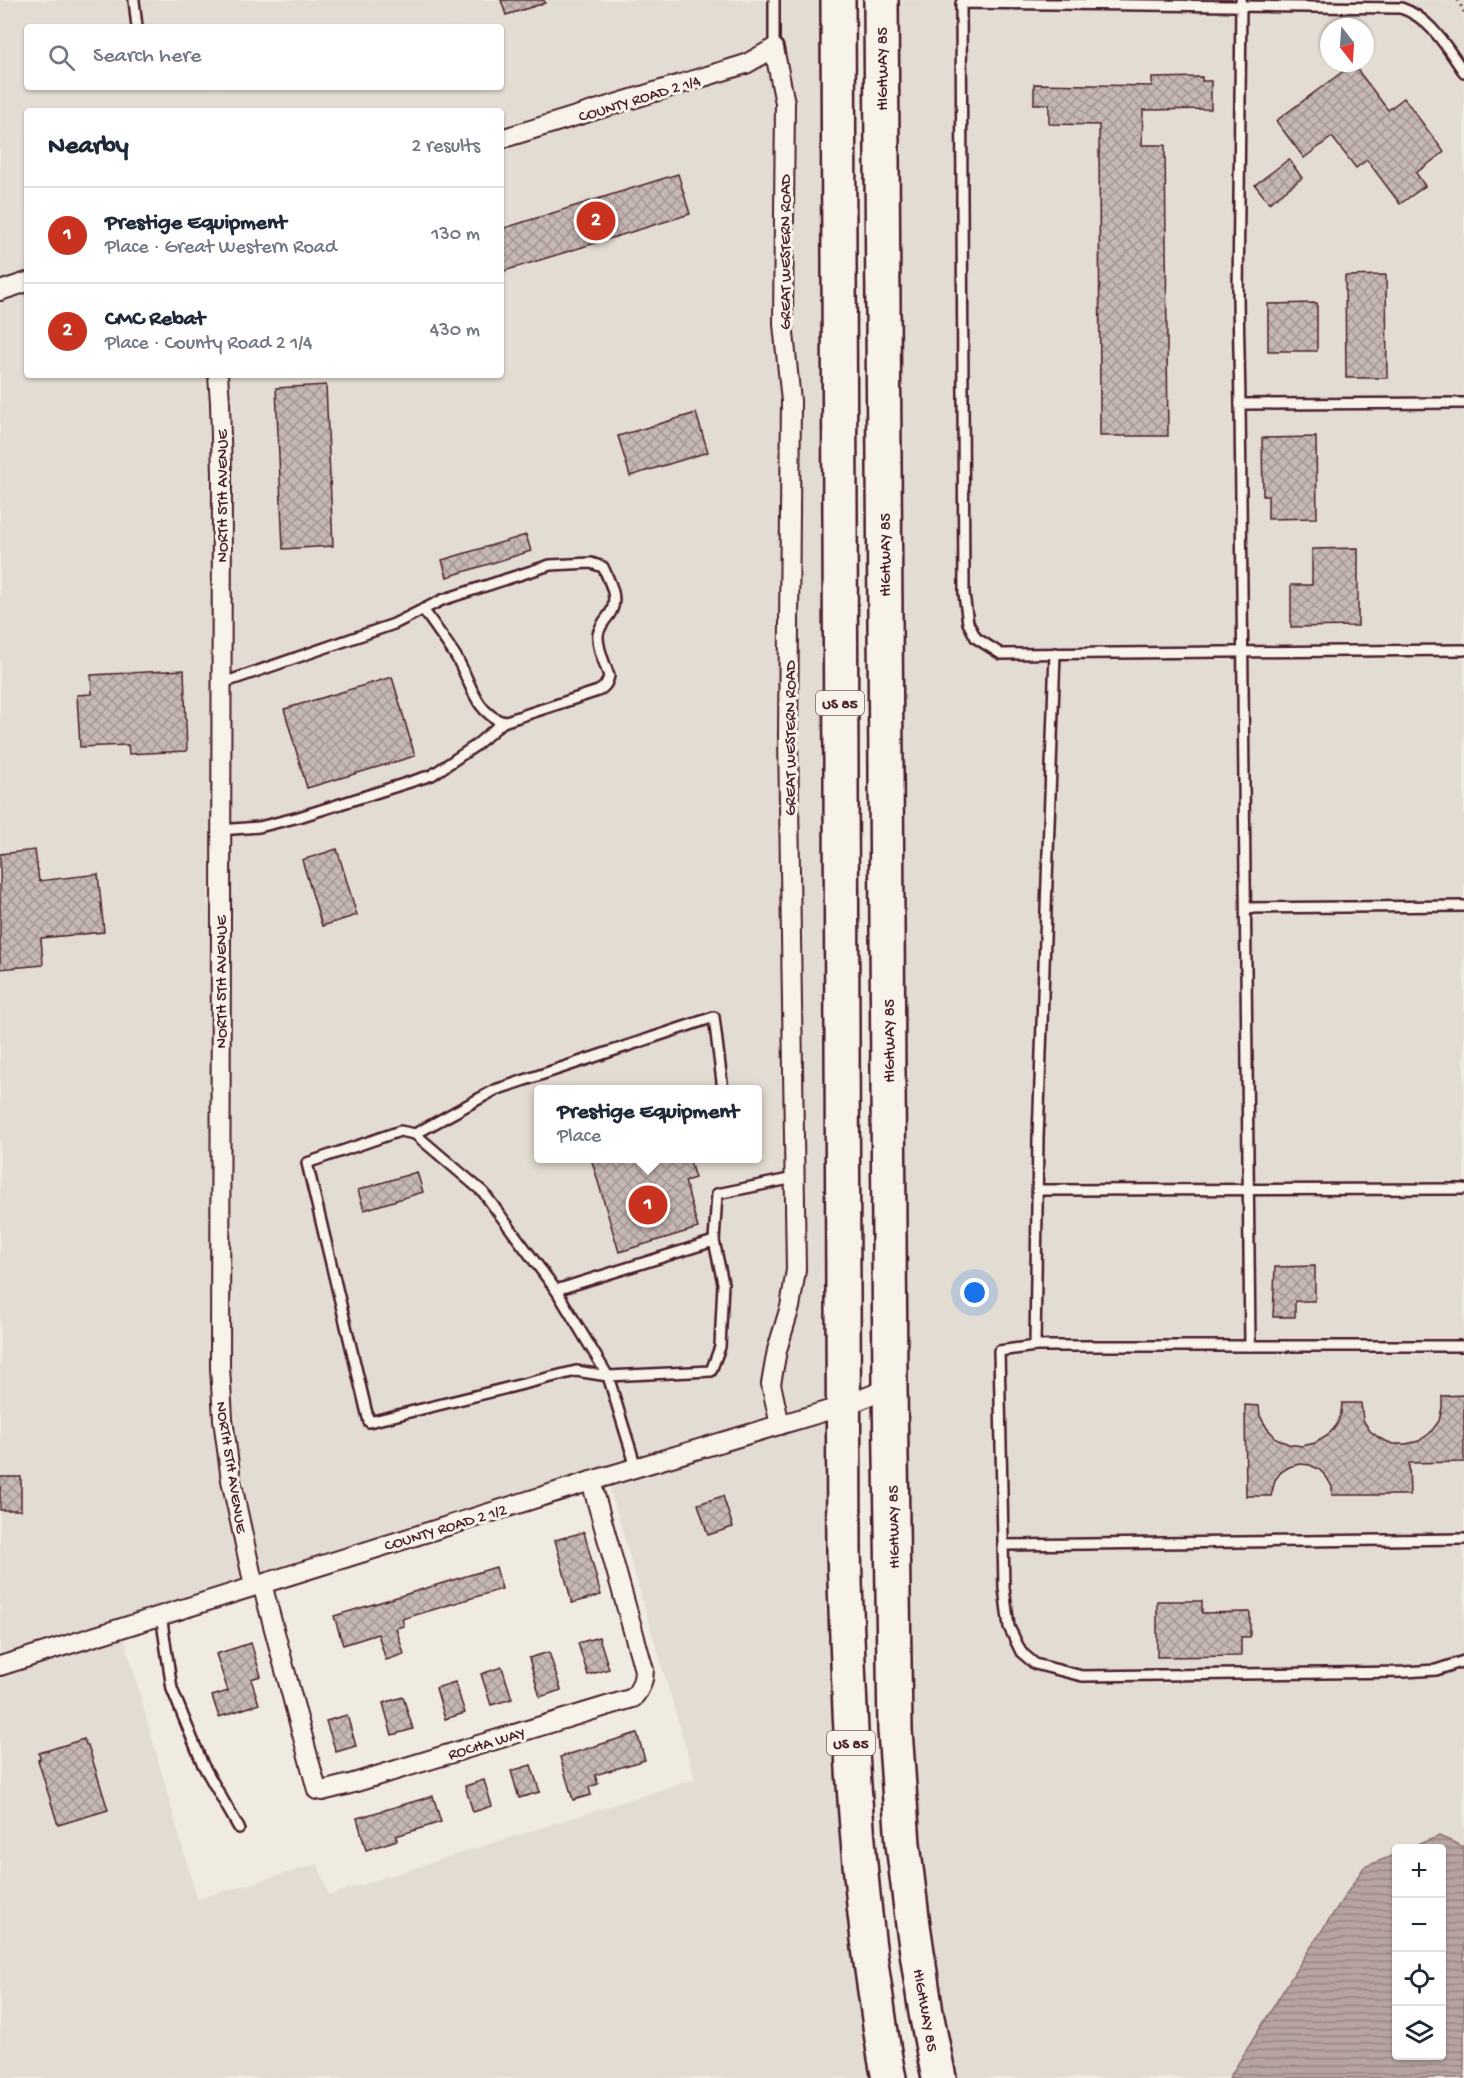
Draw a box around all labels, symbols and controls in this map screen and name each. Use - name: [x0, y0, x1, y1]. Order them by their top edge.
- north arrow: [1320, 18, 1374, 72]
- search box: [24, 24, 504, 90]
- street label: HIGHWAY 85: [875, 27, 894, 111]
- icon: search: [45, 41, 78, 74]
- text: Search here: [93, 44, 201, 70]
- street label: COUNTY ROAD 2 1/4: [577, 73, 704, 128]
- text: Nearby: [48, 132, 129, 163]
- text: 2 results: [411, 136, 480, 159]
- street label: GREAT WESTERN ROAD: [778, 174, 797, 330]
- pin: 2: [576, 198, 616, 244]
- text: Prestige Equipment: [105, 211, 286, 237]
- text: 1: [63, 224, 72, 247]
- text: 130 m: [431, 224, 480, 247]
- text: Place · Great Western Road: [105, 237, 337, 260]
- text: CMC Rebat: [105, 307, 205, 333]
- text: 2: [63, 320, 72, 343]
- text: 430 m: [430, 320, 480, 343]
- text: Place · County Road 2 1/4: [105, 333, 313, 356]
- street label: NORTH 5TH AVENUE: [215, 428, 234, 562]
- street label: HIGHWAY 85: [878, 513, 897, 597]
- street label: GREAT WESTERN ROAD: [783, 660, 802, 816]
- road number: US 85: [816, 691, 864, 715]
- street label: NORTH 5TH AVENUE: [214, 914, 233, 1048]
- street label: HIGHWAY 85: [882, 999, 901, 1083]
- popup: [534, 1085, 762, 1163]
- text: Prestige Equipment: [557, 1100, 739, 1126]
- text: Place: [557, 1126, 601, 1149]
- pin: 1: [628, 1182, 668, 1228]
- your location: [960, 1278, 989, 1307]
- street label: NORTH 5TH AVENUE: [210, 1400, 249, 1536]
- street label: HIGHWAY 85: [885, 1485, 906, 1569]
- street label: COUNTY ROAD 2 1/2: [383, 1502, 510, 1557]
- street label: ROCHA WAY: [446, 1725, 528, 1766]
- road number: US 85: [827, 1731, 875, 1755]
- map controls: [1392, 1844, 1446, 2060]
- button: +: [1392, 1844, 1446, 1898]
- button: −: [1392, 1898, 1446, 1952]
- button: locate: [1392, 1952, 1446, 2006]
- street label: HIGHWAY 85: [907, 1968, 940, 2053]
- button: layers: [1392, 2006, 1446, 2060]

